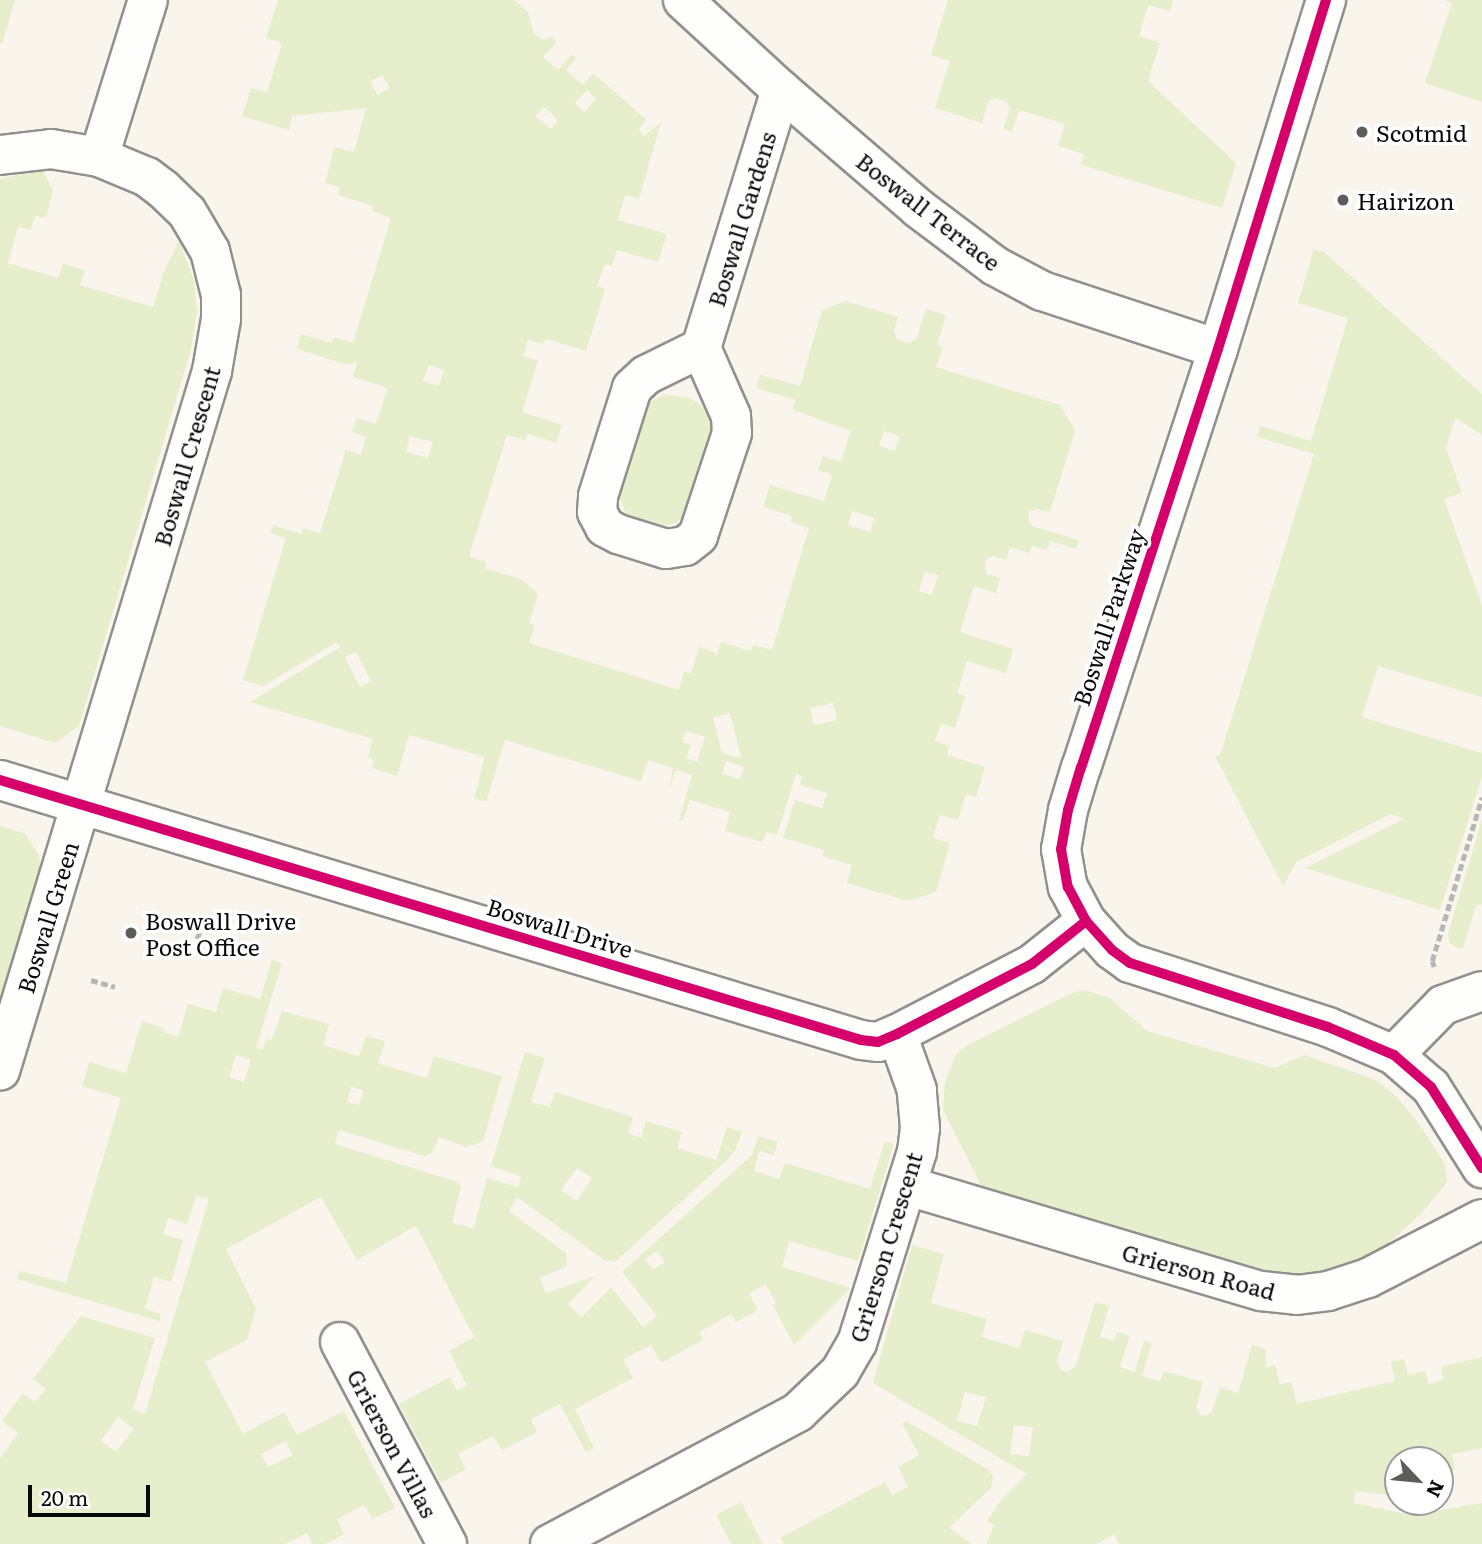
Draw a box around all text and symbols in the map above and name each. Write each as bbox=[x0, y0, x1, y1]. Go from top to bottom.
place label: Scotmid bbox=[1376, 118, 1467, 146]
marker: Scotmid bbox=[1354, 124, 1370, 140]
street label: Boswall Gardens bbox=[701, 128, 781, 310]
street label: Boswall Terrace bbox=[852, 146, 1006, 276]
place label: Hairizon bbox=[1357, 186, 1455, 214]
marker: Hairizon bbox=[1335, 192, 1351, 208]
street label: Boswall Crescent bbox=[147, 363, 225, 549]
street label: Boswall Parkway bbox=[1066, 525, 1150, 709]
street label: Boswall Green bbox=[11, 838, 83, 996]
street label: Boswall Drive bbox=[484, 892, 636, 962]
place label: Boswall Drive Post Office bbox=[145, 906, 296, 960]
marker: Boswall Drive Post Office bbox=[123, 925, 139, 941]
street label: Grierson Crescent bbox=[843, 1149, 927, 1345]
street label: Grierson Road bbox=[1119, 1237, 1279, 1305]
street label: Grierson Villas bbox=[342, 1364, 444, 1522]
north arrow bbox=[1384, 1446, 1454, 1516]
scale bar bbox=[32, 1470, 154, 1514]
text: N bbox=[1420, 1476, 1452, 1503]
text: 20 m bbox=[41, 1481, 88, 1512]

